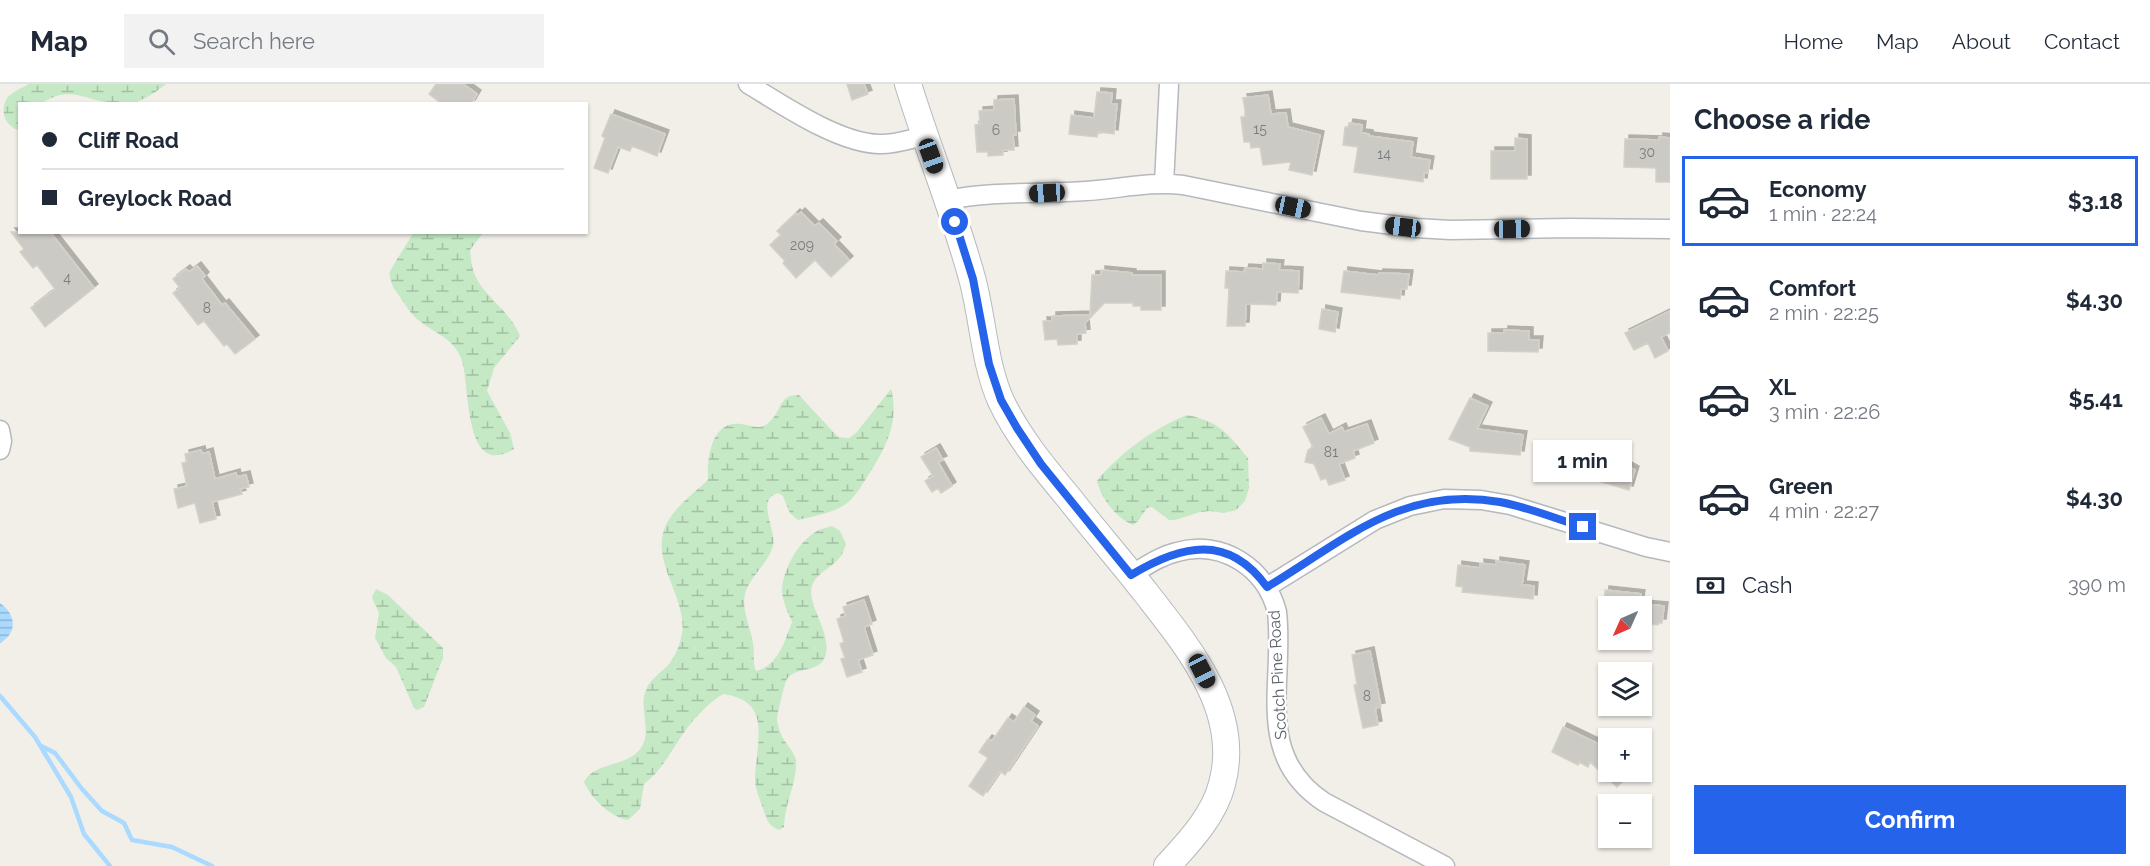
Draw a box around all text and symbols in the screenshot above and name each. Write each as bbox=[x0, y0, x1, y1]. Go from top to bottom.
search box bbox=[124, 14, 544, 68]
text: Map bbox=[30, 25, 88, 58]
icon: search bbox=[145, 25, 178, 58]
text: Search here bbox=[193, 28, 315, 54]
text: Home bbox=[1784, 29, 1843, 54]
text: Map bbox=[1876, 29, 1919, 54]
text: About bbox=[1952, 29, 2011, 54]
text: Contact bbox=[2044, 29, 2120, 54]
text: Choose a ride bbox=[1694, 104, 1870, 135]
house number: 15 bbox=[1253, 121, 1267, 137]
house number: 6 bbox=[992, 122, 1000, 138]
text: Cliff Road bbox=[78, 127, 179, 153]
car bbox=[916, 136, 946, 176]
house number: 30 bbox=[1639, 144, 1655, 160]
house number: 14 bbox=[1377, 146, 1391, 162]
icon: car bbox=[1697, 174, 1751, 228]
text: Economy bbox=[1769, 176, 1867, 202]
car bbox=[1029, 183, 1065, 203]
text: Greylock Road bbox=[78, 185, 232, 211]
text: $3.18 bbox=[2068, 188, 2123, 214]
car bbox=[1274, 194, 1312, 220]
text: 1 min · 22:24 bbox=[1769, 202, 1877, 226]
route start bbox=[941, 208, 968, 235]
car bbox=[1384, 216, 1422, 238]
car bbox=[1494, 220, 1530, 238]
house number: 209 bbox=[790, 237, 814, 253]
house number: 4 bbox=[63, 270, 71, 286]
icon: car bbox=[1697, 273, 1751, 327]
text: Comfort bbox=[1769, 275, 1856, 301]
text: $4.30 bbox=[2066, 287, 2123, 313]
house number: 8 bbox=[203, 300, 211, 316]
text: 2 min · 22:25 bbox=[1769, 301, 1879, 325]
icon: car bbox=[1697, 372, 1751, 426]
text: XL bbox=[1769, 374, 1796, 400]
text: $5.41 bbox=[2068, 386, 2123, 412]
text: 3 min · 22:26 bbox=[1769, 400, 1880, 424]
callout: 1 min bbox=[1534, 440, 1632, 482]
house number: 81 bbox=[1324, 444, 1338, 460]
text: 1 min bbox=[1557, 449, 1608, 473]
icon: car bbox=[1697, 471, 1751, 525]
text: Green bbox=[1769, 473, 1833, 499]
text: $4.30 bbox=[2066, 485, 2123, 511]
text: 4 min · 22:27 bbox=[1769, 499, 1879, 523]
route end bbox=[1569, 513, 1596, 540]
icon: cash bbox=[1694, 569, 1727, 602]
text: Cash bbox=[1742, 572, 1793, 598]
text: 390 m bbox=[2068, 573, 2126, 597]
north arrow bbox=[1598, 596, 1652, 650]
map controls bbox=[1598, 596, 1652, 848]
street label: Scotch Pine Road bbox=[1265, 610, 1290, 740]
car bbox=[1186, 651, 1218, 691]
button: layers bbox=[1598, 662, 1652, 716]
house number: 8 bbox=[1363, 688, 1371, 704]
button: + bbox=[1598, 728, 1652, 782]
button: Confirm bbox=[1694, 785, 2126, 854]
button: − bbox=[1598, 794, 1652, 848]

